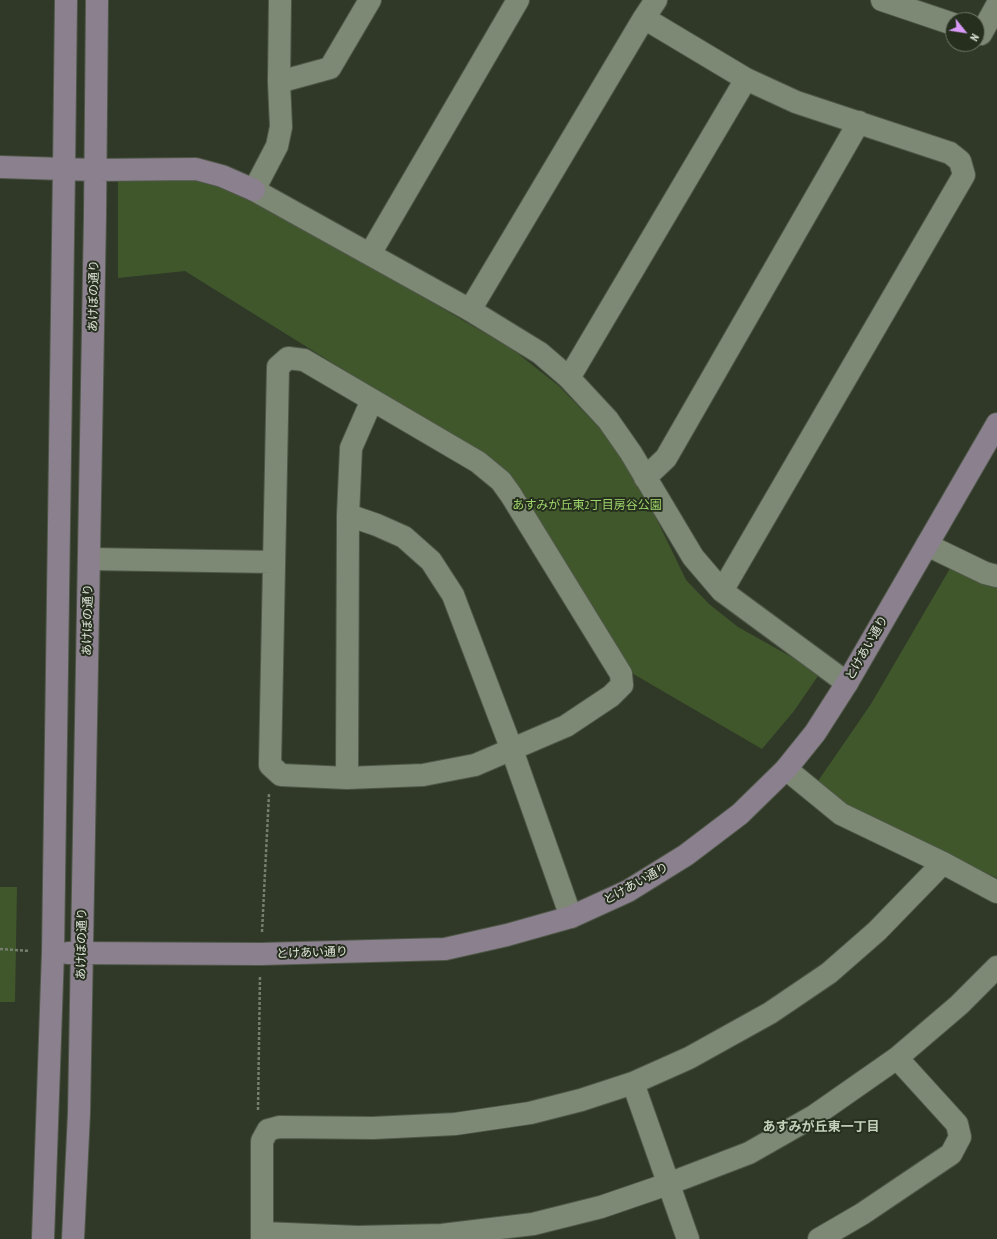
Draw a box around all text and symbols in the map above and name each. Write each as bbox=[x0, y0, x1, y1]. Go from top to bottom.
north arrow bbox=[945, 12, 985, 52]
text: N bbox=[967, 31, 982, 44]
street label: あけぼの通り bbox=[86, 260, 102, 332]
park label: あすみが丘東2丁目房谷公園 bbox=[512, 499, 662, 513]
street label: あけぼの通り bbox=[80, 584, 96, 656]
street label: とけあい通り bbox=[843, 613, 891, 683]
street label: とけあい通り bbox=[601, 860, 671, 908]
street label: あけぼの通り bbox=[74, 908, 90, 980]
street label: とけあい通り bbox=[276, 945, 348, 961]
district label: あすみが丘東一丁目 bbox=[763, 1119, 879, 1135]

